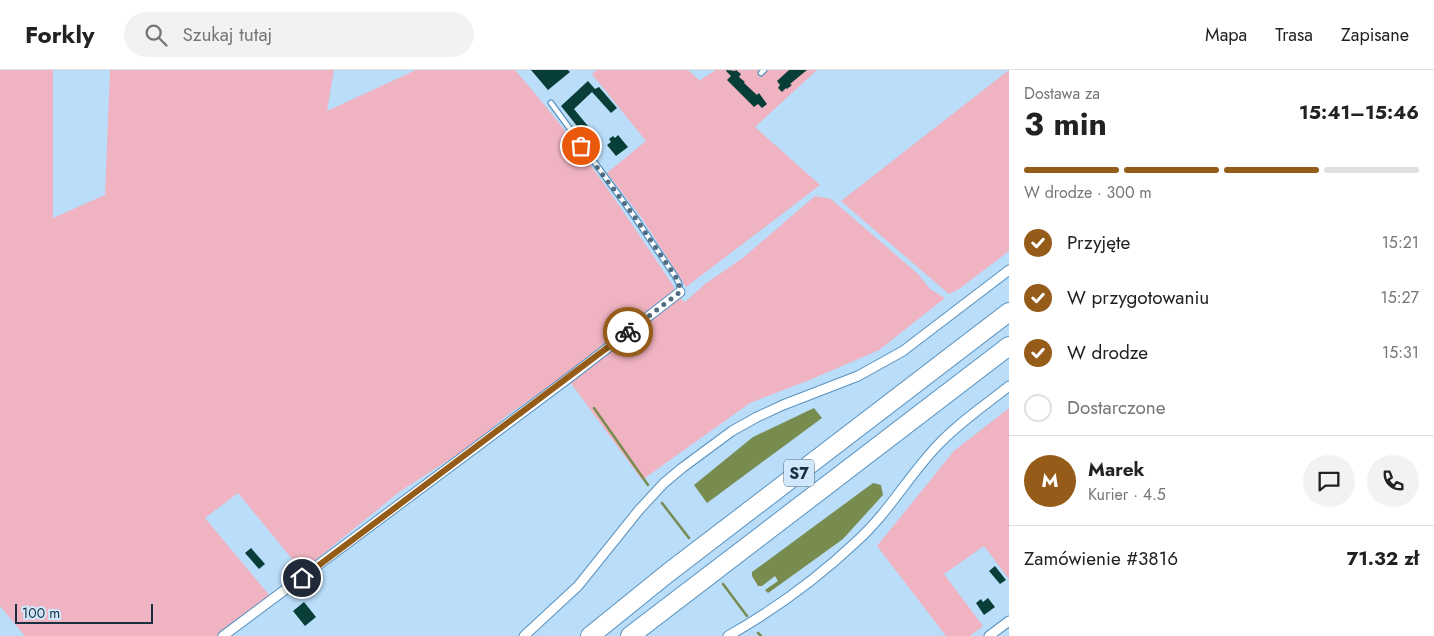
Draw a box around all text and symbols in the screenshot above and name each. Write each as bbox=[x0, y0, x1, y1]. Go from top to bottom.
search box bbox=[124, 12, 474, 57]
text: Forkly bbox=[25, 17, 94, 52]
icon: search bbox=[142, 21, 170, 49]
text: Szukaj tutaj bbox=[182, 21, 272, 48]
text: Mapa bbox=[1205, 22, 1247, 48]
text: Trasa bbox=[1275, 22, 1313, 48]
text: Zapisane bbox=[1341, 22, 1409, 48]
text: Dostawa za bbox=[1024, 82, 1100, 105]
text: 15:41–15:46 bbox=[1299, 99, 1419, 126]
text: 3 min bbox=[1024, 101, 1107, 147]
pin bbox=[560, 125, 602, 167]
icon: bag bbox=[567, 132, 595, 160]
text: W drodze · 300 m bbox=[1024, 181, 1152, 204]
icon: check bbox=[1024, 229, 1052, 257]
text: Przyjęte bbox=[1067, 229, 1130, 256]
text: 15:21 bbox=[1382, 231, 1419, 254]
icon: check bbox=[1024, 284, 1052, 312]
text: W przygotowaniu bbox=[1067, 284, 1209, 311]
text: 15:27 bbox=[1380, 286, 1419, 309]
courier bbox=[603, 307, 653, 357]
icon: bike bbox=[614, 318, 642, 346]
icon: check bbox=[1024, 339, 1052, 367]
text: W drodze bbox=[1067, 339, 1148, 366]
text: 15:31 bbox=[1382, 341, 1419, 364]
text: Dostarczone bbox=[1067, 394, 1166, 421]
button: chat bbox=[1303, 455, 1355, 507]
button: phone bbox=[1367, 455, 1419, 507]
text: Marek bbox=[1088, 456, 1145, 483]
road number: S7 bbox=[784, 459, 814, 486]
text: M bbox=[1042, 467, 1058, 494]
text: Kurier · 4.5 bbox=[1088, 483, 1166, 506]
text: Zamówienie #3816 bbox=[1024, 545, 1178, 572]
text: 71.32 zł bbox=[1347, 545, 1419, 572]
pin bbox=[281, 557, 323, 599]
icon: home bbox=[288, 564, 316, 592]
scale bar bbox=[15, 601, 152, 624]
text: 100 m bbox=[22, 603, 60, 623]

